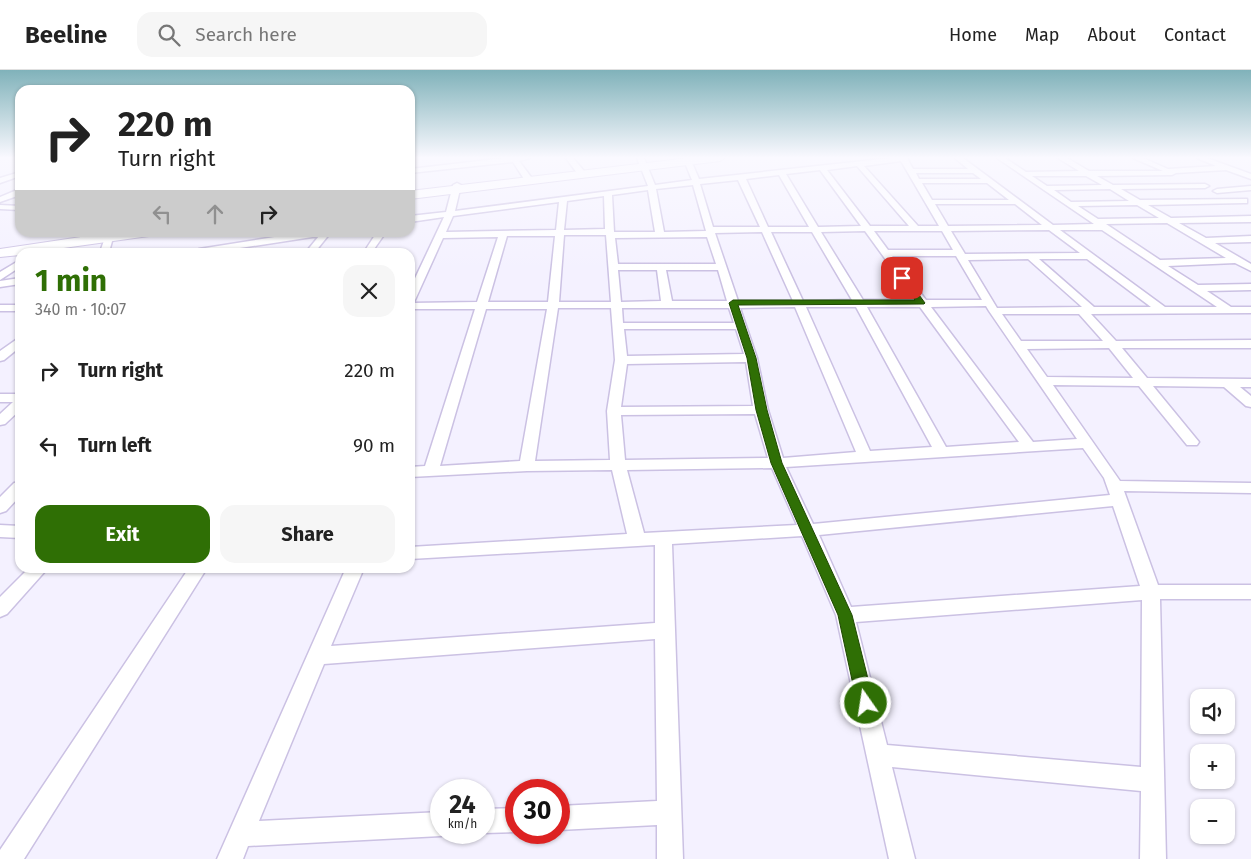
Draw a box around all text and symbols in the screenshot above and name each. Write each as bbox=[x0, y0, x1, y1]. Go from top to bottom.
search box bbox=[137, 12, 487, 57]
text: Beeline bbox=[25, 21, 107, 49]
icon: search bbox=[155, 21, 183, 49]
text: Search here bbox=[195, 23, 297, 46]
text: Home bbox=[949, 24, 997, 46]
text: Map bbox=[1025, 24, 1059, 46]
text: About bbox=[1087, 24, 1136, 46]
text: Contact bbox=[1164, 24, 1226, 46]
text: 220 m bbox=[118, 103, 213, 145]
icon: right bbox=[35, 105, 100, 170]
text: Turn right bbox=[118, 145, 215, 172]
icon: left bbox=[148, 200, 176, 228]
icon: ahead bbox=[201, 200, 229, 228]
icon: right bbox=[254, 200, 282, 228]
pin bbox=[881, 257, 923, 299]
text: 1 min bbox=[35, 263, 107, 299]
icon: arrive bbox=[888, 264, 916, 292]
button: close bbox=[343, 265, 395, 317]
text: 340 m · 10:07 bbox=[35, 300, 126, 319]
icon: right bbox=[35, 357, 63, 385]
text: Turn right bbox=[78, 359, 163, 382]
text: 220 m bbox=[344, 359, 395, 382]
icon: left bbox=[35, 432, 63, 460]
text: Turn left bbox=[78, 434, 152, 457]
text: 90 m bbox=[353, 434, 395, 457]
button: Exit bbox=[35, 505, 210, 563]
button: Share bbox=[220, 505, 395, 563]
position arrow bbox=[839, 676, 891, 728]
map controls bbox=[1190, 689, 1235, 844]
button: sound bbox=[1190, 689, 1235, 734]
button: + bbox=[1190, 744, 1235, 789]
speed limit sign: 30 bbox=[505, 779, 570, 844]
text: 24 bbox=[449, 790, 476, 820]
button: − bbox=[1190, 799, 1235, 844]
text: km/h bbox=[448, 817, 477, 831]

